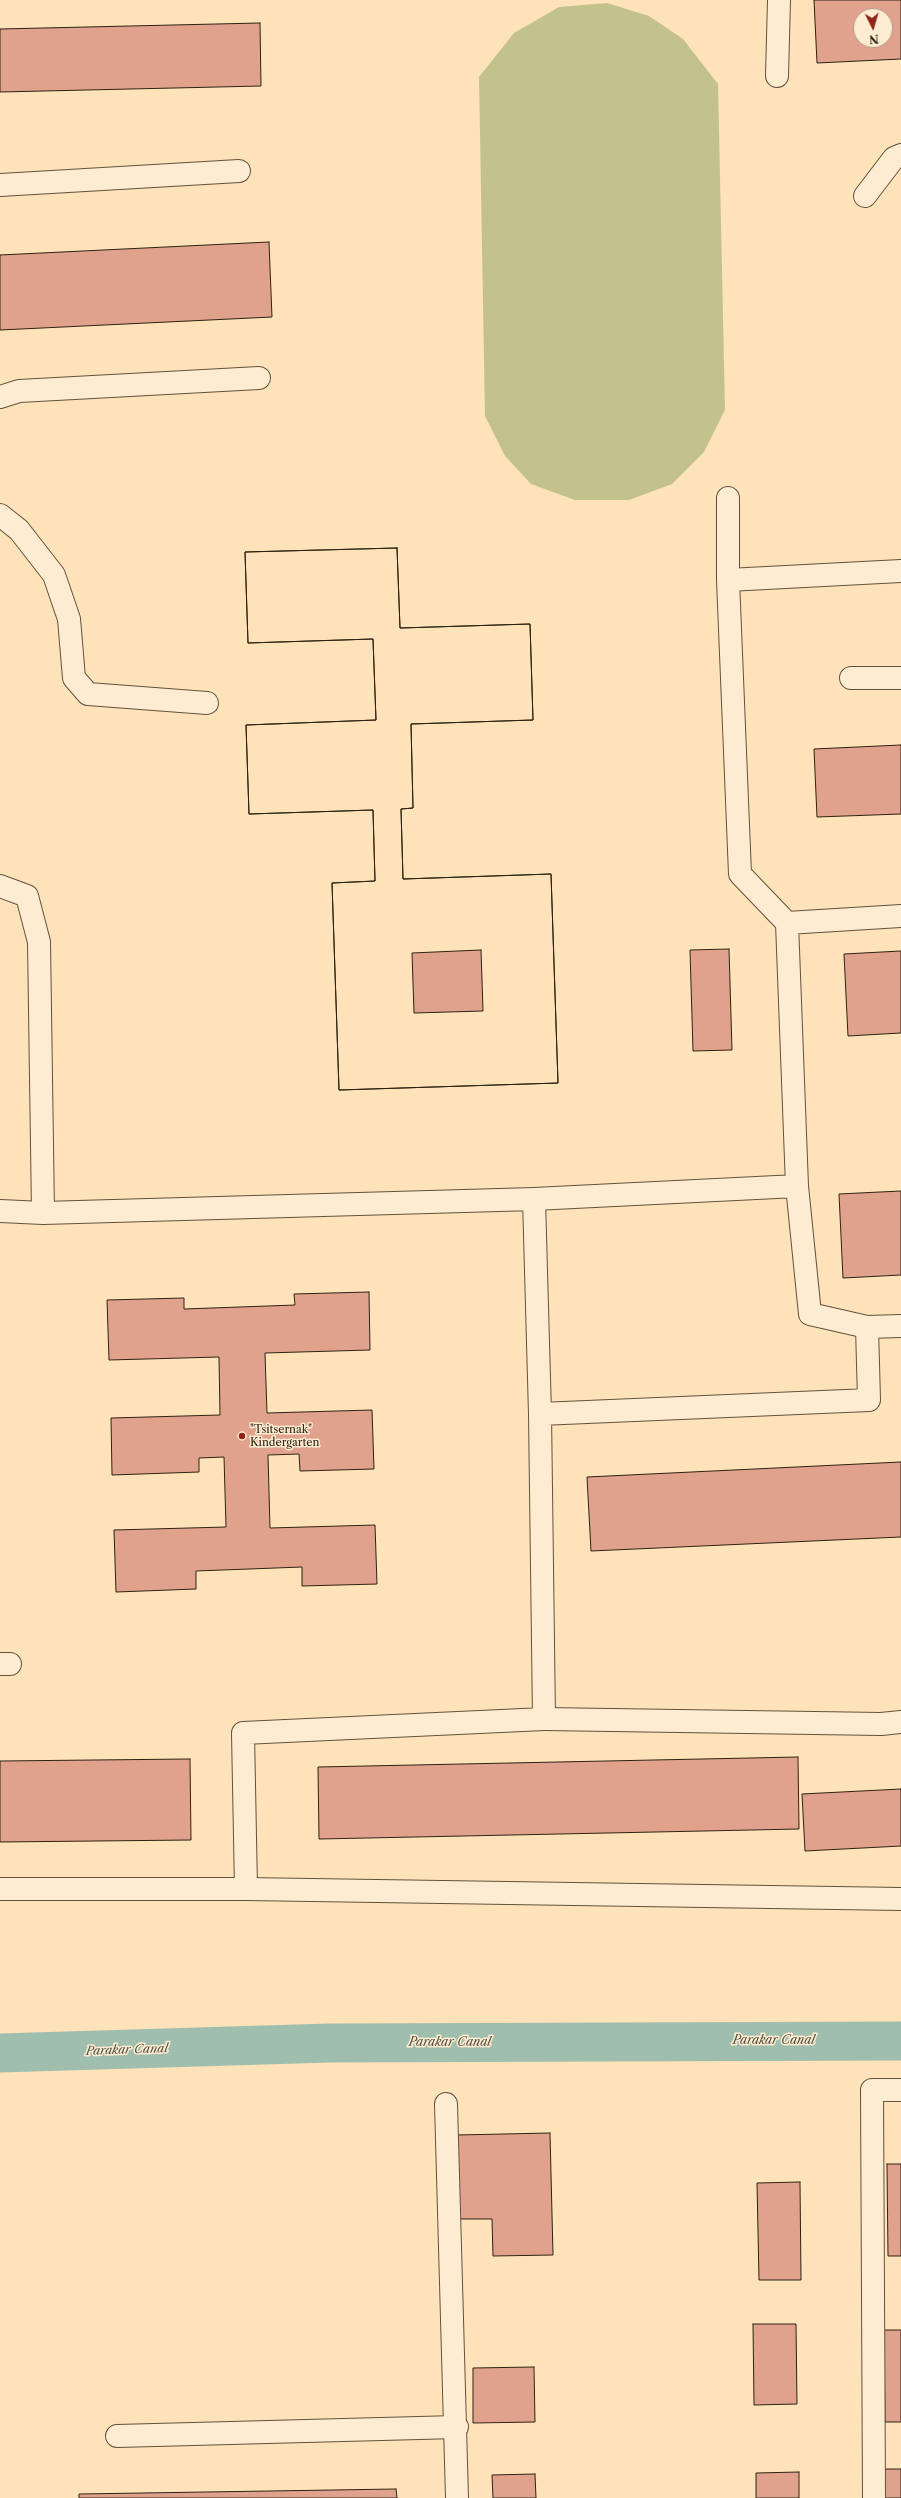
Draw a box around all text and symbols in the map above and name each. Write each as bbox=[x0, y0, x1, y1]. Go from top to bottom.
north arrow bbox=[853, 8, 893, 48]
text: N bbox=[869, 32, 879, 46]
place label: "Tsitsernak" Kindergarten bbox=[250, 1423, 319, 1449]
marker: "Tsitsernak" Kindergarten bbox=[237, 1431, 247, 1441]
water label: Parakar Canal bbox=[733, 2034, 815, 2048]
water label: Parakar Canal bbox=[409, 2036, 491, 2050]
water label: Parakar Canal bbox=[86, 2041, 168, 2059]

